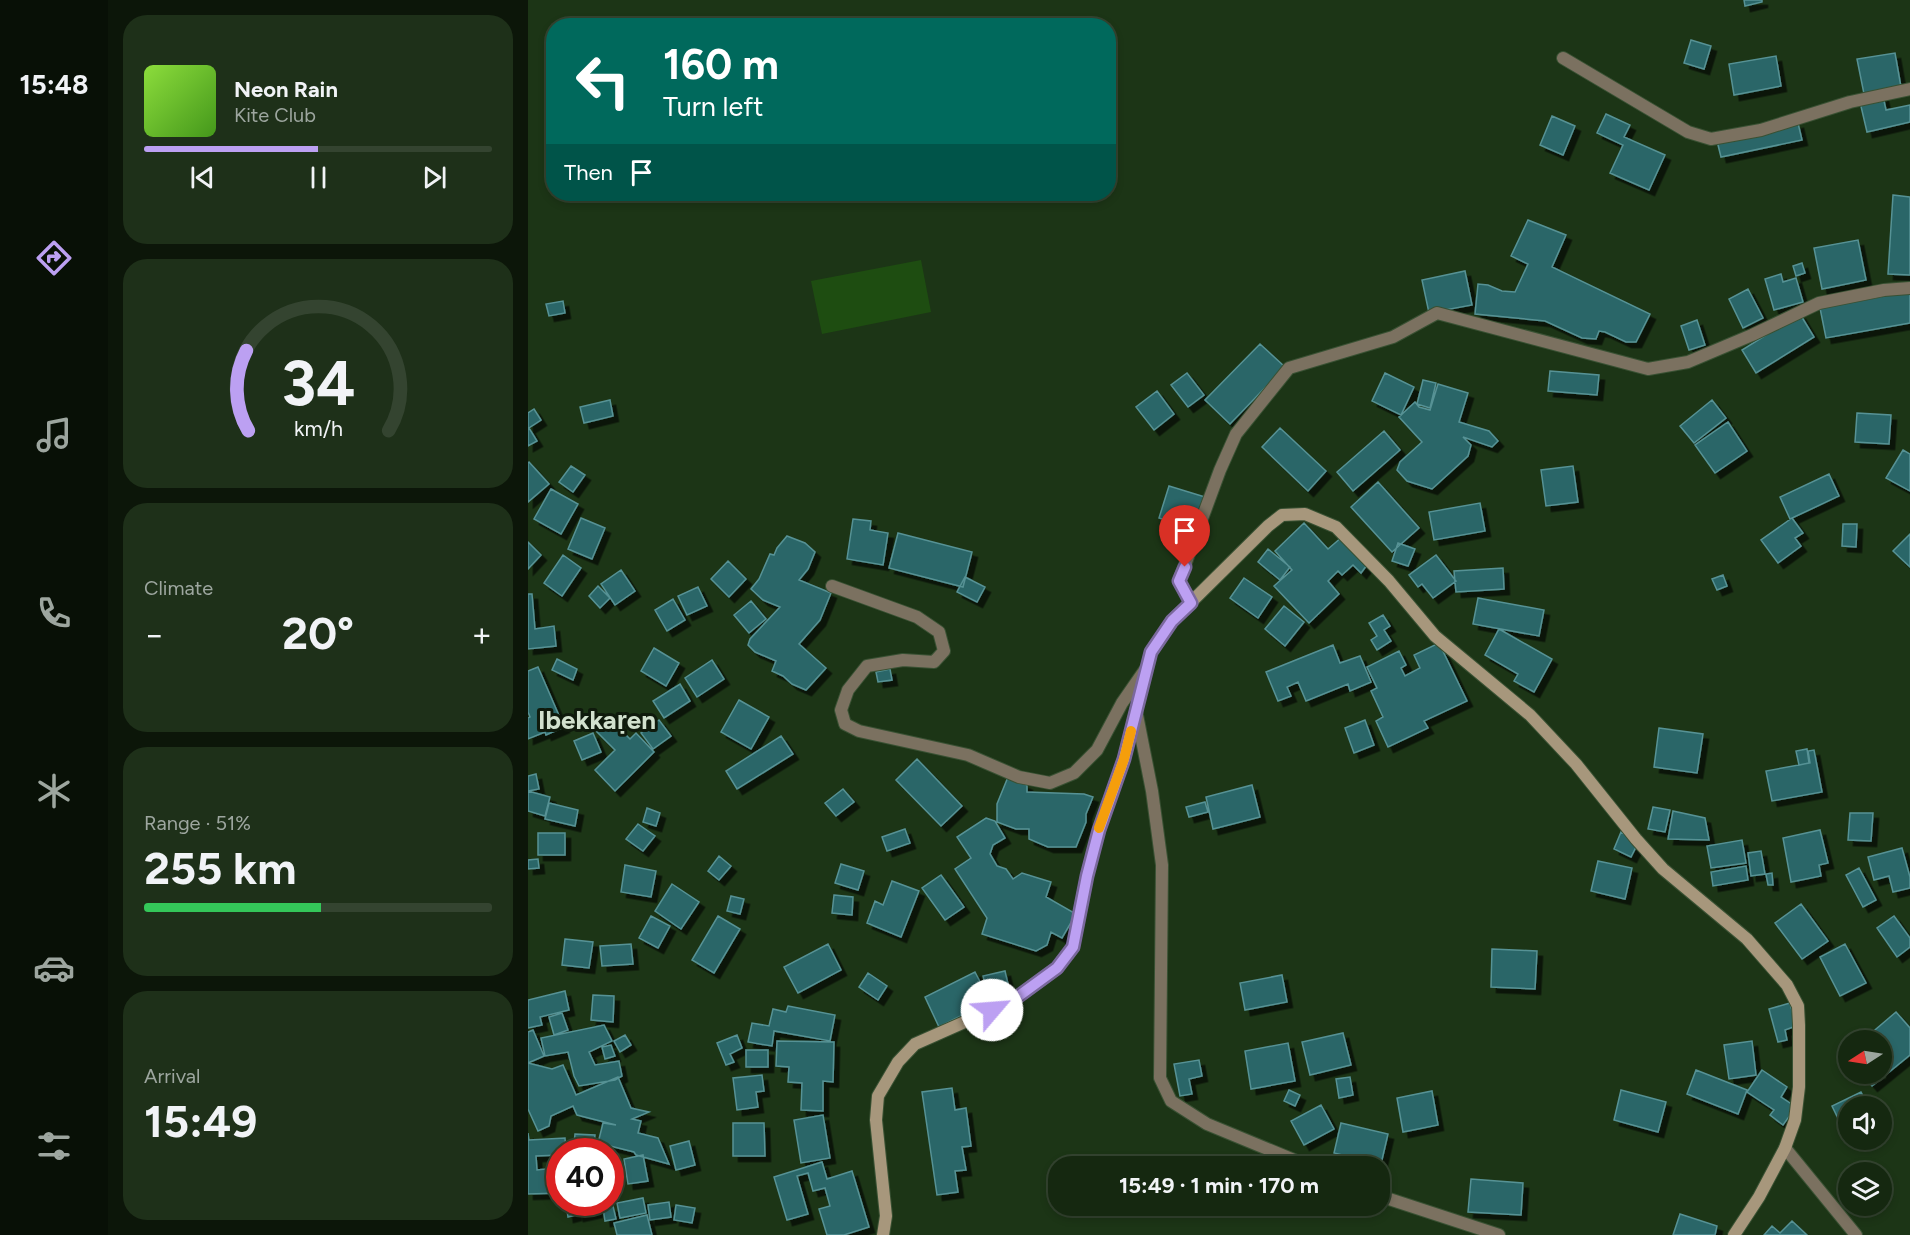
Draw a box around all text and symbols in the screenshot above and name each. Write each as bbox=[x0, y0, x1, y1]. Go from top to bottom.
text: 160 m bbox=[663, 39, 779, 90]
icon: left bbox=[564, 42, 642, 120]
text: 15:48 bbox=[20, 68, 88, 101]
text: Neon Rain bbox=[234, 76, 338, 103]
text: Turn left bbox=[663, 90, 763, 123]
text: Kite Club bbox=[234, 103, 316, 127]
icon: arrive bbox=[625, 156, 658, 189]
text: Then bbox=[564, 159, 613, 186]
icon: previous bbox=[186, 161, 219, 194]
icon: pause bbox=[302, 161, 335, 194]
icon: next bbox=[418, 161, 451, 194]
icon: directions bbox=[33, 237, 75, 279]
text: 34 bbox=[281, 346, 355, 421]
icon: music bbox=[33, 414, 75, 456]
text: km/h bbox=[294, 416, 342, 441]
pin bbox=[1159, 505, 1210, 567]
icon: arrive bbox=[1168, 514, 1201, 547]
text: Climate bbox=[144, 576, 213, 600]
icon: phone bbox=[33, 592, 75, 634]
text: 20° bbox=[282, 606, 354, 660]
text: − bbox=[144, 615, 165, 654]
text: + bbox=[471, 615, 492, 654]
district label: Ibekkaṛen bbox=[538, 704, 656, 736]
icon: climate bbox=[33, 770, 75, 812]
text: Range · 51% bbox=[144, 811, 251, 835]
text: 255 km bbox=[144, 841, 297, 895]
icon: car bbox=[33, 947, 75, 989]
position arrow bbox=[960, 978, 1024, 1042]
north arrow bbox=[1838, 1030, 1892, 1084]
map controls bbox=[1838, 1030, 1892, 1216]
text: Arrival bbox=[144, 1064, 200, 1088]
text: 15:49 bbox=[144, 1094, 257, 1148]
button: sound bbox=[1838, 1096, 1892, 1150]
icon: filters bbox=[33, 1125, 75, 1167]
speed limit sign: 40 bbox=[546, 1138, 624, 1216]
button: layers bbox=[1838, 1162, 1892, 1216]
text: 15:49 · 1 min · 170 m bbox=[1119, 1172, 1319, 1199]

